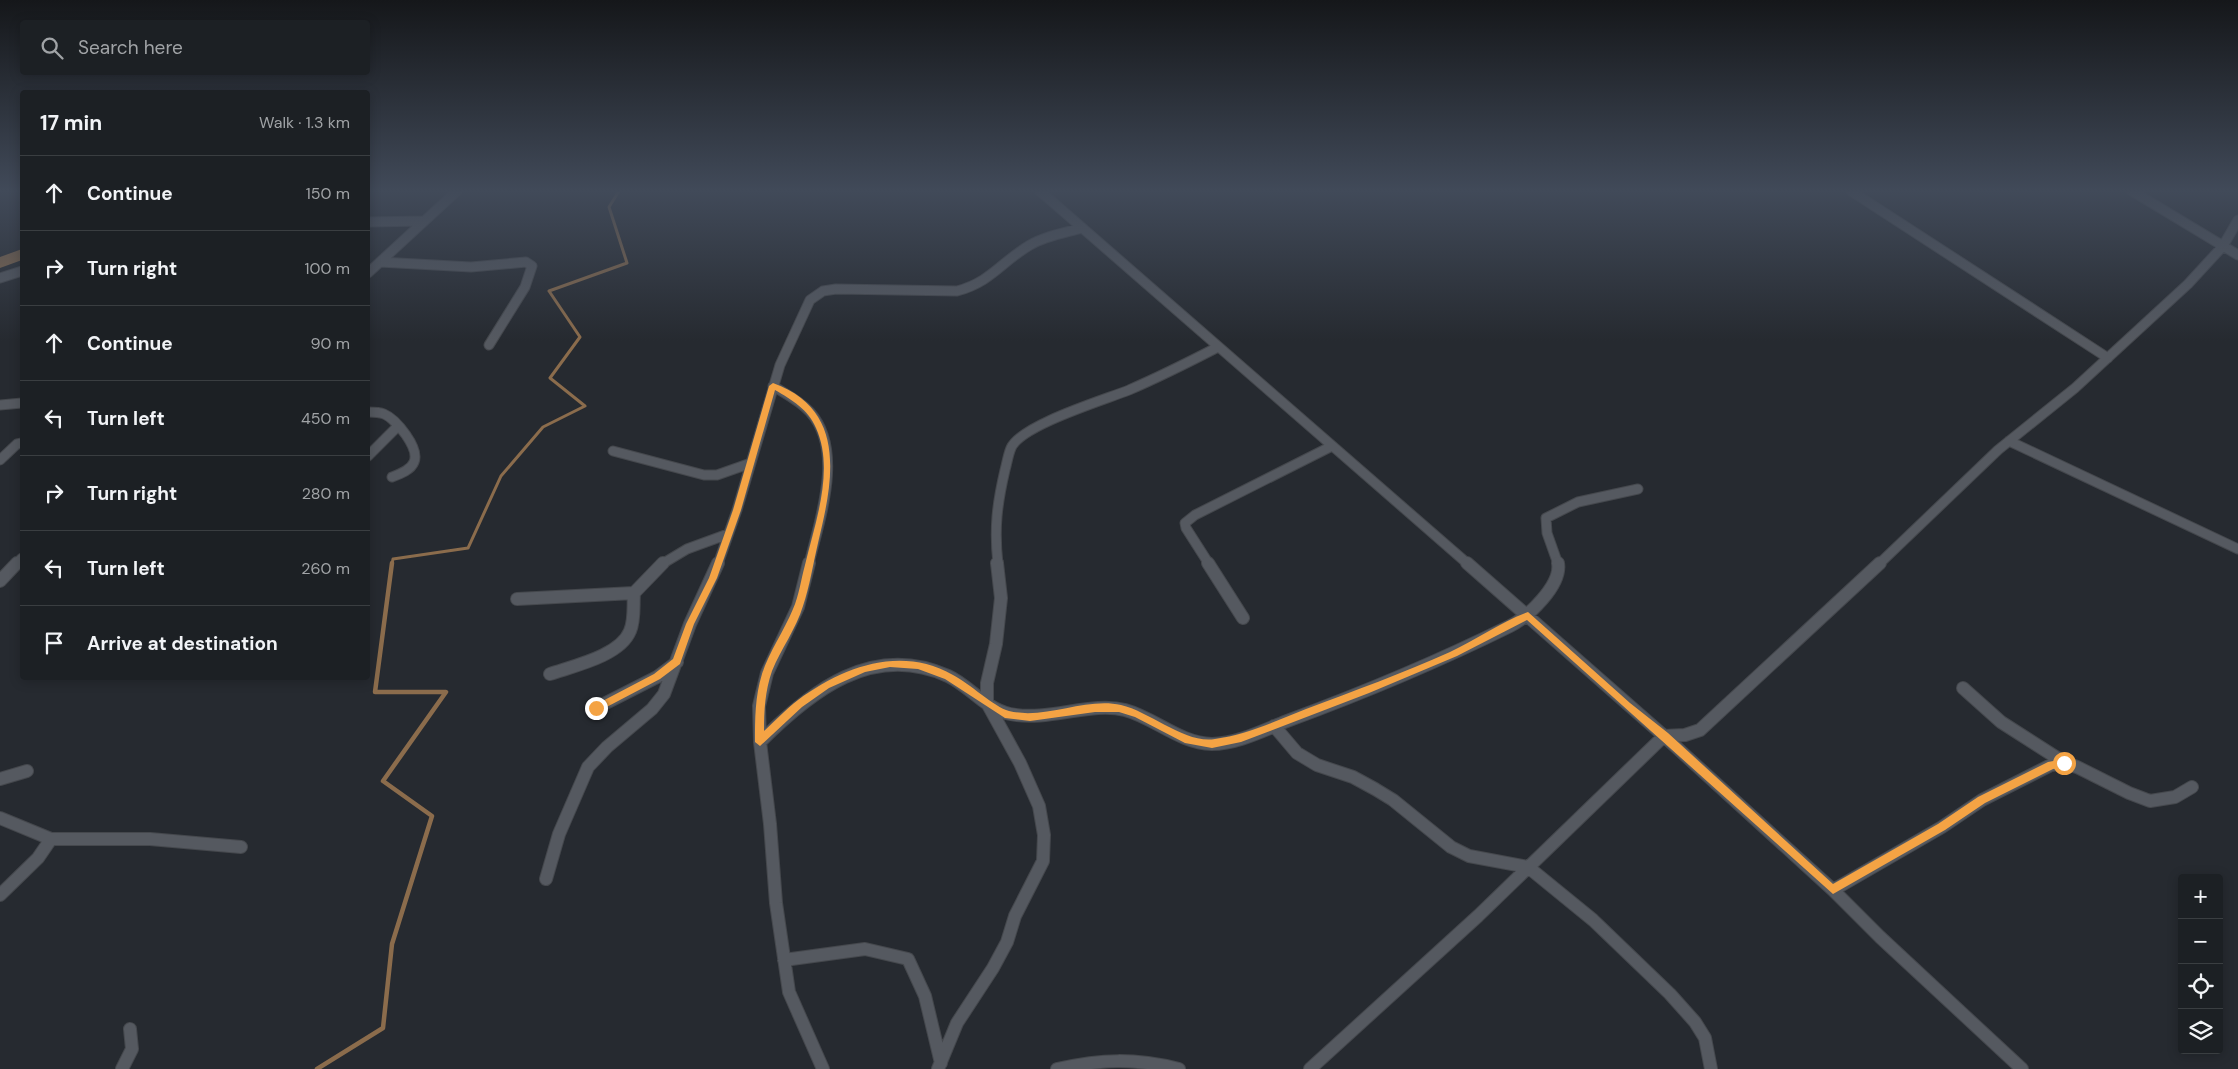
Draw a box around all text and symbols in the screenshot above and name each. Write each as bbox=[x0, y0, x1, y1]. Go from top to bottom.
search box bbox=[20, 20, 370, 75]
icon: search bbox=[38, 34, 66, 62]
text: Search here bbox=[78, 35, 183, 60]
text: 17 min bbox=[40, 109, 102, 137]
text: Walk · 1.3 km bbox=[259, 112, 350, 133]
icon: ahead bbox=[40, 179, 68, 207]
text: Continue bbox=[87, 181, 173, 206]
text: 150 m bbox=[306, 183, 350, 204]
icon: right bbox=[40, 254, 68, 282]
text: Turn right bbox=[87, 256, 177, 281]
text: 100 m bbox=[305, 258, 350, 279]
icon: ahead bbox=[40, 329, 68, 357]
text: Continue bbox=[87, 331, 173, 356]
text: 90 m bbox=[310, 333, 350, 354]
icon: left bbox=[40, 404, 68, 432]
text: Turn left bbox=[87, 406, 165, 431]
text: 450 m bbox=[301, 408, 350, 429]
icon: right bbox=[40, 479, 68, 507]
text: Turn right bbox=[87, 481, 177, 506]
text: 280 m bbox=[302, 483, 350, 504]
icon: left bbox=[40, 554, 68, 582]
text: Turn left bbox=[87, 556, 165, 581]
text: 260 m bbox=[301, 558, 350, 579]
icon: arrive bbox=[40, 629, 68, 657]
text: Arrive at destination bbox=[87, 631, 278, 656]
route end bbox=[585, 697, 608, 720]
route start bbox=[2053, 752, 2076, 775]
map controls bbox=[2178, 874, 2223, 1054]
button: + bbox=[2178, 874, 2223, 919]
button: − bbox=[2178, 919, 2223, 964]
button: locate bbox=[2178, 964, 2223, 1009]
button: layers bbox=[2178, 1009, 2223, 1054]

